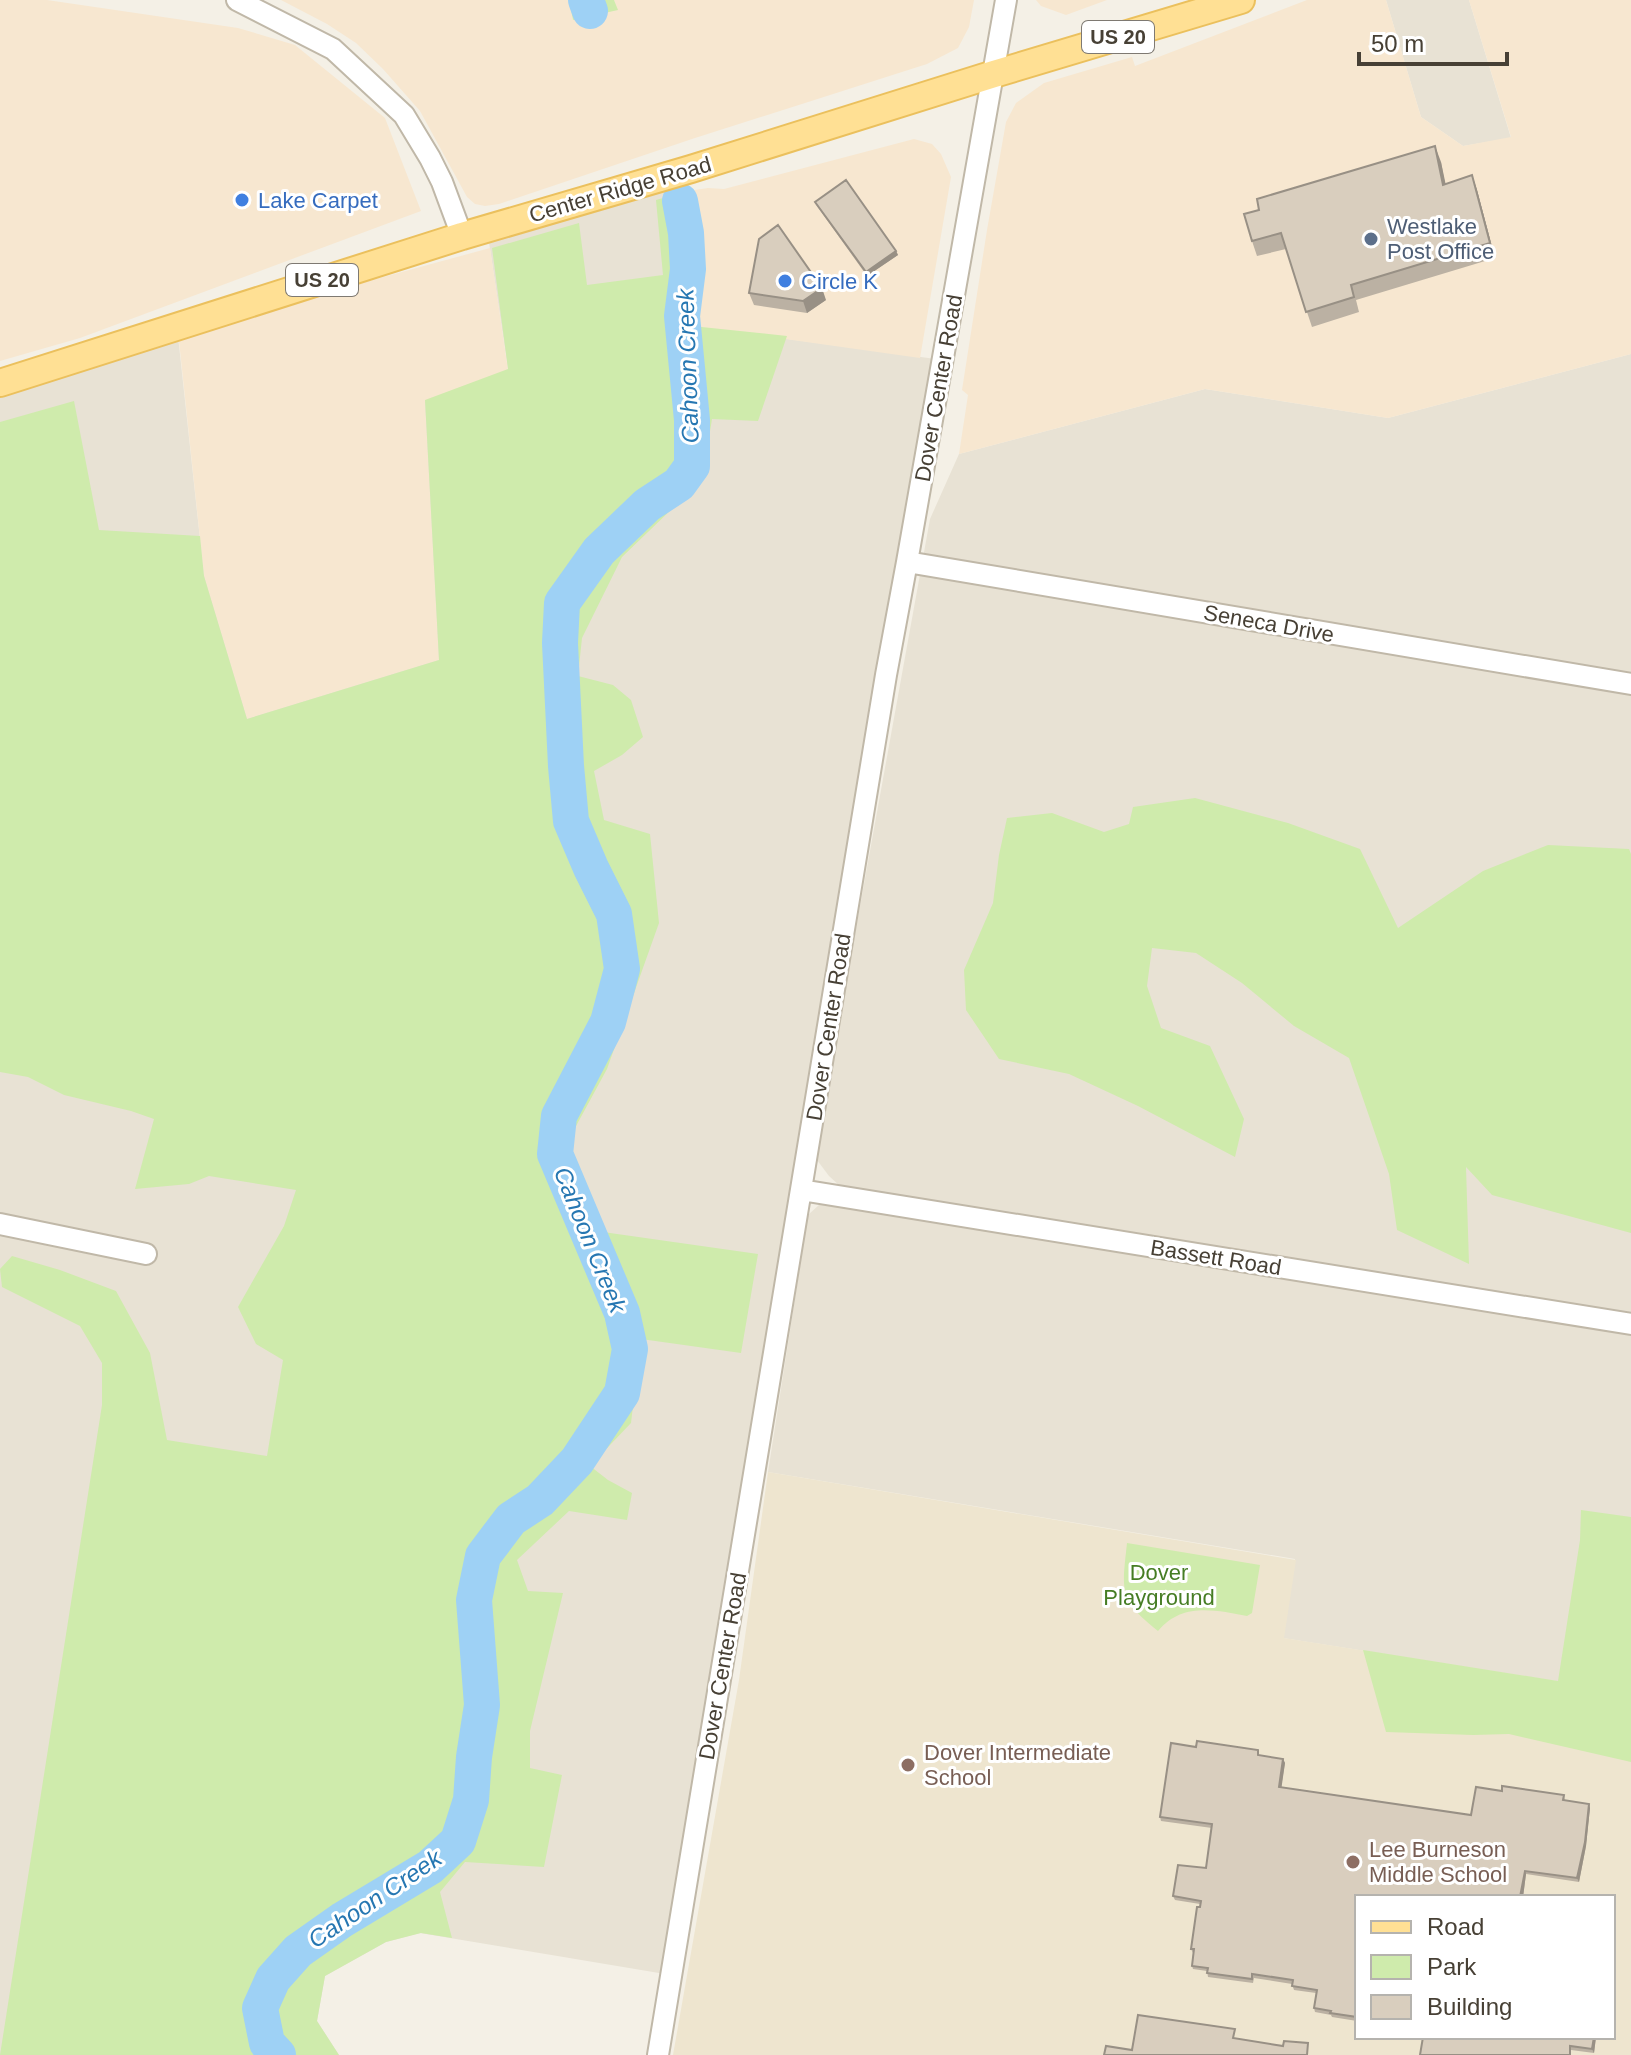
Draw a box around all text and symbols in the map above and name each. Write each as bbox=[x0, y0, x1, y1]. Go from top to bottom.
scale bar bbox=[1359, 16, 1507, 66]
road number: US 20 bbox=[1082, 21, 1154, 53]
text: 50 m bbox=[1371, 30, 1424, 57]
street label: Center Ridge Road bbox=[526, 152, 714, 227]
place label: Lake Carpet bbox=[258, 188, 378, 213]
marker: Lake Carpet bbox=[233, 191, 251, 209]
place label: Westlake Post Office bbox=[1387, 214, 1494, 264]
marker: Westlake Post Office bbox=[1362, 230, 1380, 248]
road number: US 20 bbox=[286, 264, 358, 296]
place label: Circle K bbox=[801, 269, 878, 294]
marker: Circle K bbox=[776, 272, 794, 290]
water label: Cahoon Creek bbox=[671, 286, 704, 444]
street label: Dover Center Road bbox=[910, 293, 967, 484]
street label: Seneca Drive bbox=[1202, 600, 1336, 647]
street label: Dover Center Road bbox=[801, 932, 856, 1123]
water label: Cahoon Creek bbox=[549, 1163, 633, 1318]
street label: Bassett Road bbox=[1149, 1235, 1283, 1280]
park label: Dover Playground bbox=[1103, 1560, 1215, 1610]
street label: Dover Center Road bbox=[694, 1571, 751, 1762]
place label: Dover Intermediate School bbox=[924, 1740, 1111, 1790]
marker: Dover Intermediate School bbox=[899, 1756, 917, 1774]
place label: Lee Burneson Middle School bbox=[1369, 1837, 1507, 1887]
water label: Cahoon Creek bbox=[303, 1843, 448, 1953]
marker: Lee Burneson Middle School bbox=[1344, 1853, 1362, 1871]
legend bbox=[1355, 1895, 1615, 2039]
text: Road bbox=[1427, 1913, 1484, 1940]
text: Park bbox=[1427, 1953, 1477, 1980]
text: Building bbox=[1427, 1993, 1512, 2020]

